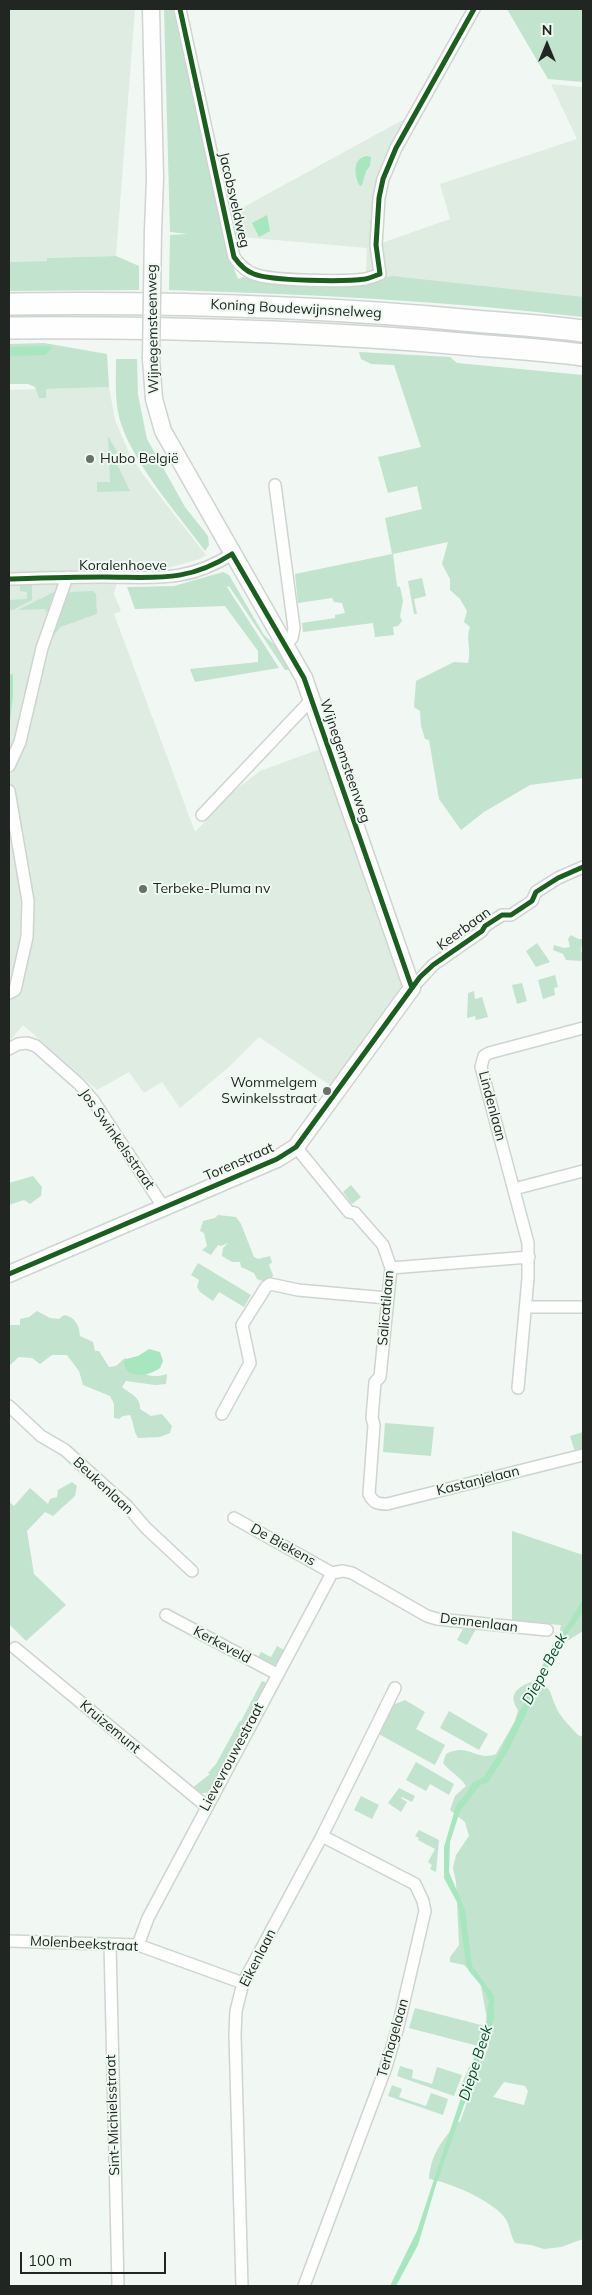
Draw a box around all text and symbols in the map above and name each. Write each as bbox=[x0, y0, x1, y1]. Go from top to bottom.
north arrow bbox=[522, 20, 572, 70]
text: N bbox=[542, 21, 552, 39]
street label: Jacobsveldweg bbox=[215, 150, 253, 250]
street label: Wijnegemsteenweg bbox=[143, 264, 163, 394]
street label: Koning Boudewijnsnelweg bbox=[210, 296, 382, 322]
place label: Hubo België bbox=[100, 451, 179, 467]
marker: Hubo België bbox=[84, 453, 96, 465]
street label: Koralenhoeve bbox=[79, 558, 167, 574]
street label: Wijnegemsteenweg bbox=[316, 697, 374, 825]
place label: Terbeke-Pluma nv bbox=[153, 881, 270, 897]
marker: Terbeke-Pluma nv bbox=[137, 883, 149, 895]
street label: Keerbaan bbox=[434, 904, 494, 954]
street label: Lindenlaan bbox=[475, 1069, 509, 1143]
place label: Wommelgem Swinkelsstraat bbox=[221, 1075, 317, 1108]
street label: Jos Swinkelsstraat bbox=[76, 1085, 158, 1193]
marker: Wommelgem Swinkelsstraat bbox=[321, 1085, 333, 1097]
street label: Torenstraat bbox=[201, 1139, 277, 1185]
street label: Salicatilaan bbox=[374, 1270, 398, 1346]
street label: Beukenlaan bbox=[69, 1454, 137, 1518]
street label: Kastanjelaan bbox=[435, 1463, 521, 1499]
street label: De Biekens bbox=[247, 1520, 319, 1570]
street label: Dennenlaan bbox=[439, 1610, 519, 1636]
street label: Kerkeveld bbox=[190, 1623, 254, 1667]
water label: Diepe Beek bbox=[519, 1630, 571, 1708]
street label: Kruizemunt bbox=[76, 1697, 144, 1757]
street label: Lievevrouwestraat bbox=[196, 1700, 268, 1814]
street label: Eikenlaan bbox=[236, 1926, 280, 1990]
street label: Molenbeekstraat bbox=[29, 1933, 139, 1955]
street label: Terhagelaan bbox=[374, 1997, 412, 2079]
water label: Diepe Beek bbox=[455, 2023, 497, 2103]
street label: Sint-Michielsstraat bbox=[102, 2054, 124, 2176]
scale bar bbox=[22, 2242, 169, 2274]
text: 100 m bbox=[28, 2251, 72, 2270]

